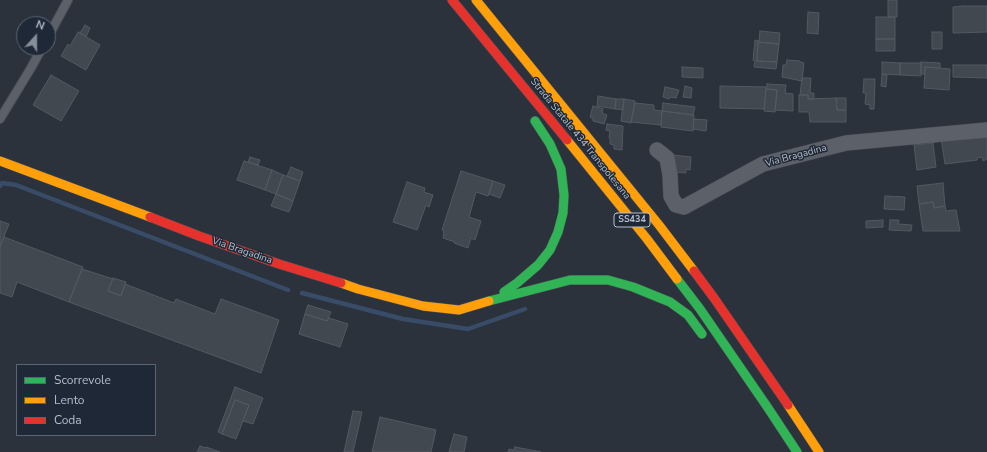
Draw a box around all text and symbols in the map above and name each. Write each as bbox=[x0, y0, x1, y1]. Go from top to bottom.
north arrow bbox=[16, 16, 56, 56]
text: N bbox=[34, 17, 47, 34]
street label: Strada Statale 434 Transpolesana bbox=[527, 76, 633, 202]
street label: Via Bragadina bbox=[764, 142, 828, 170]
road number: SS434 bbox=[614, 213, 650, 227]
street label: Via Bragadina bbox=[210, 235, 274, 267]
legend bbox=[16, 364, 156, 436]
text: Scorrevole bbox=[54, 372, 111, 388]
text: Lento bbox=[54, 392, 84, 408]
text: Coda bbox=[54, 412, 82, 428]

